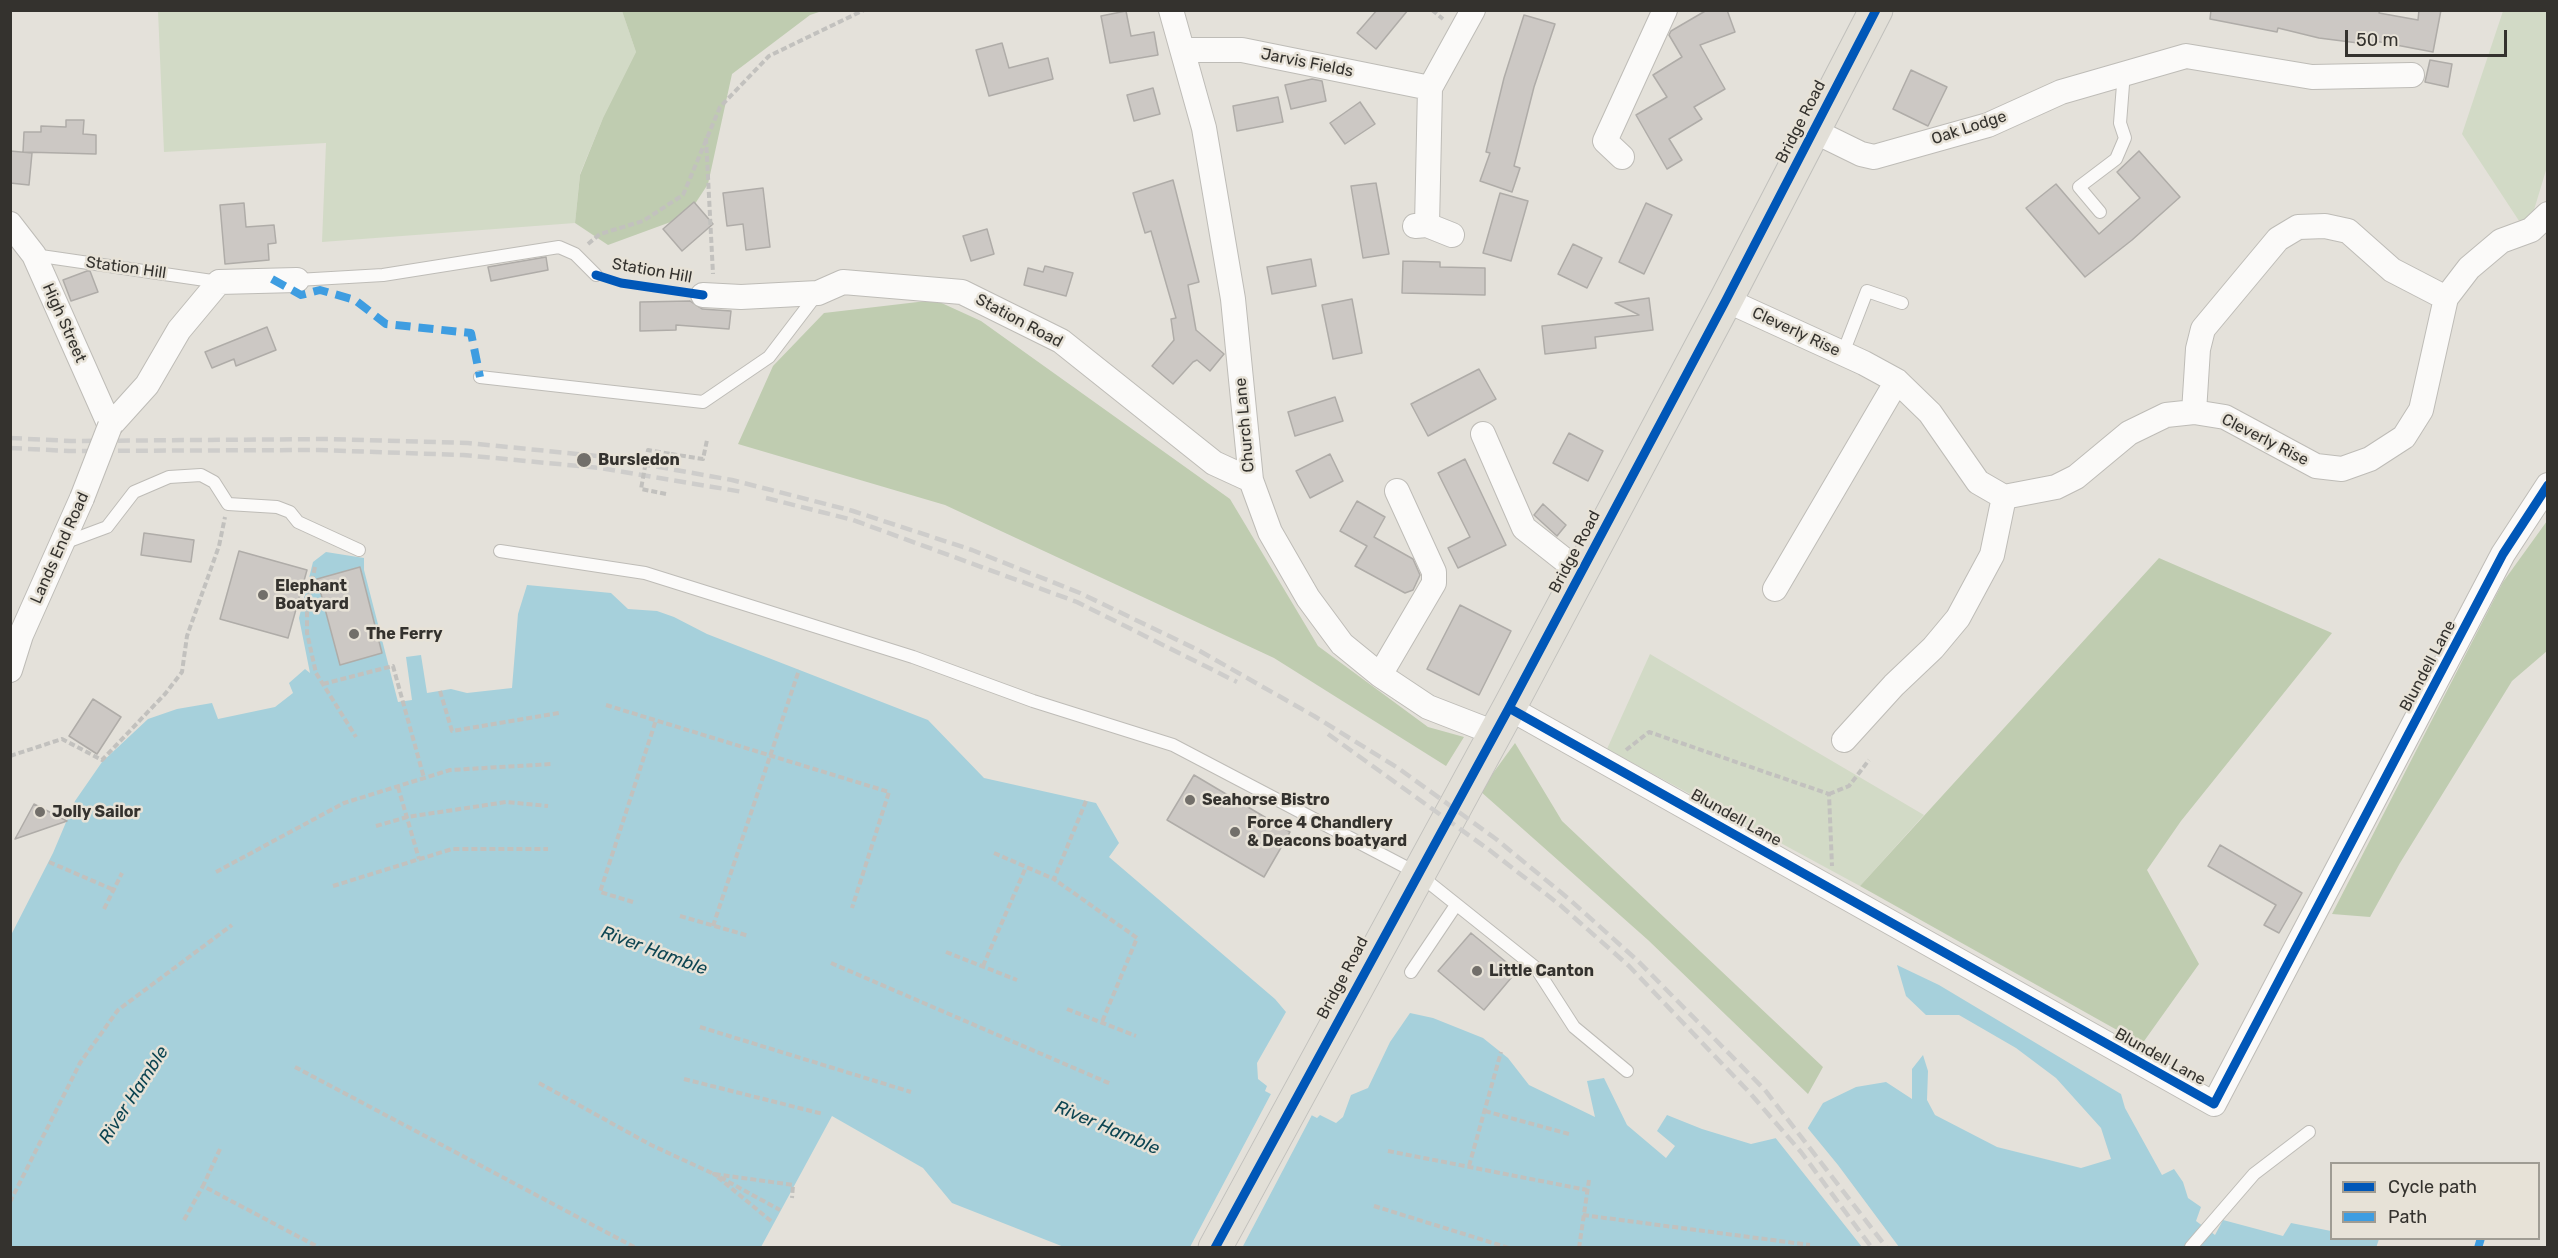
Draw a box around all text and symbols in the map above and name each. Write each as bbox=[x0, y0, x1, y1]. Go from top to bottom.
scale bar bbox=[2348, 18, 2510, 56]
text: 50 m bbox=[2356, 29, 2399, 51]
street label: Jarvis Fields bbox=[1259, 45, 1355, 81]
street label: Bridge Road bbox=[1772, 77, 1830, 167]
street label: Oak Lodge bbox=[1929, 107, 2009, 149]
street label: Station Hill bbox=[85, 253, 167, 283]
street label: Station Hill bbox=[610, 255, 694, 287]
street label: High Street bbox=[38, 280, 90, 366]
street label: Station Road bbox=[972, 290, 1066, 352]
street label: Cleverly Rise bbox=[1749, 303, 1843, 361]
street label: Church Lane bbox=[1231, 377, 1259, 473]
street label: Cleverly Rise bbox=[2218, 410, 2312, 470]
place label: Bursledon bbox=[598, 450, 680, 470]
marker: Bursledon bbox=[575, 451, 593, 469]
street label: Lands End Road bbox=[27, 489, 93, 607]
street label: Bridge Road bbox=[1545, 508, 1605, 596]
place label: Elephant Boatyard bbox=[275, 576, 349, 614]
marker: Elephant Boatyard bbox=[256, 588, 270, 602]
street label: Blundell Lane bbox=[2396, 617, 2460, 715]
place label: The Ferry bbox=[366, 624, 442, 644]
marker: The Ferry bbox=[347, 627, 361, 641]
street label: Blundell Lane bbox=[1687, 785, 1785, 851]
place label: Seahorse Bistro bbox=[1202, 790, 1330, 810]
marker: Seahorse Bistro bbox=[1183, 793, 1197, 807]
place label: Jolly Sailor bbox=[52, 802, 141, 822]
marker: Jolly Sailor bbox=[33, 805, 47, 819]
place label: Force 4 Chandlery & Deacons boatyard bbox=[1247, 813, 1407, 851]
marker: Force 4 Chandlery & Deacons boatyard bbox=[1228, 825, 1242, 839]
water label: River Hamble bbox=[598, 922, 710, 980]
street label: Bridge Road bbox=[1313, 934, 1373, 1022]
place label: Little Canton bbox=[1489, 961, 1594, 981]
marker: Little Canton bbox=[1470, 964, 1484, 978]
street label: Blundell Lane bbox=[2111, 1024, 2209, 1090]
water label: River Hamble bbox=[95, 1042, 173, 1148]
water label: River Hamble bbox=[1051, 1096, 1163, 1160]
legend bbox=[2330, 1162, 2540, 1240]
text: Cycle path bbox=[2388, 1176, 2477, 1198]
text: Path bbox=[2388, 1206, 2427, 1228]

